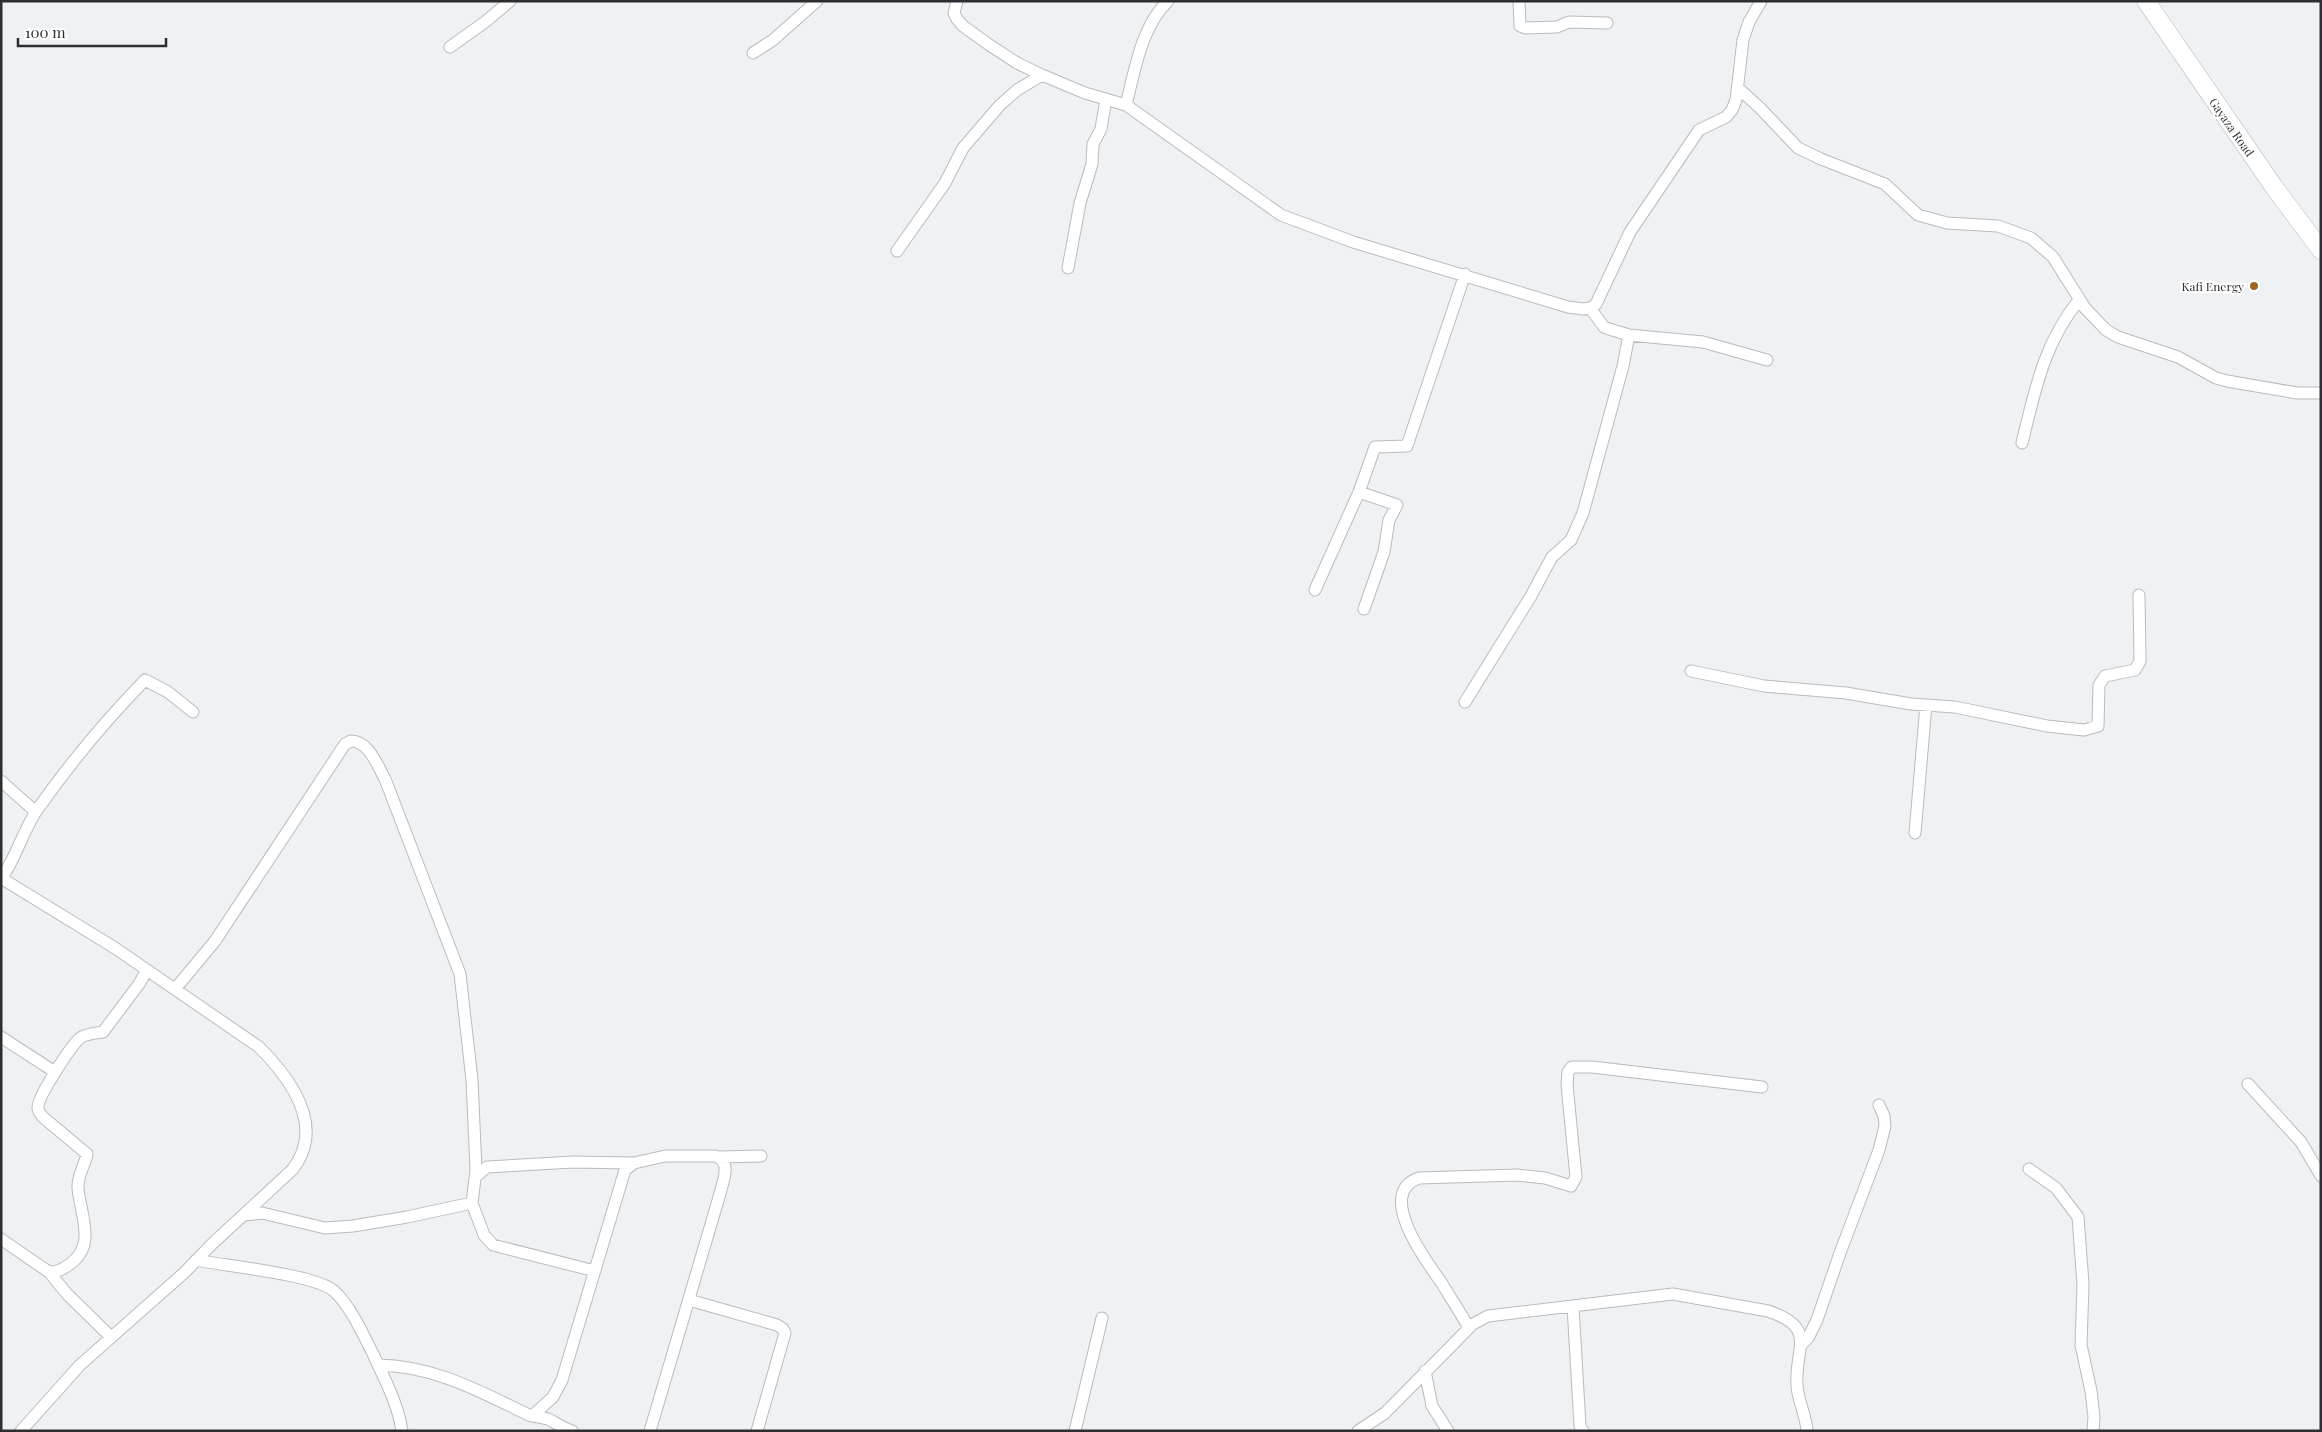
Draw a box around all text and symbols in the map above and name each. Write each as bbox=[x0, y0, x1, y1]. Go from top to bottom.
scale bar bbox=[18, 15, 165, 47]
text: 100 m bbox=[25, 22, 66, 42]
street label: Gayaza Road bbox=[2206, 95, 2258, 159]
place label: Kafi Energy bbox=[2182, 278, 2244, 294]
marker: Kafi Energy bbox=[2248, 280, 2260, 292]

